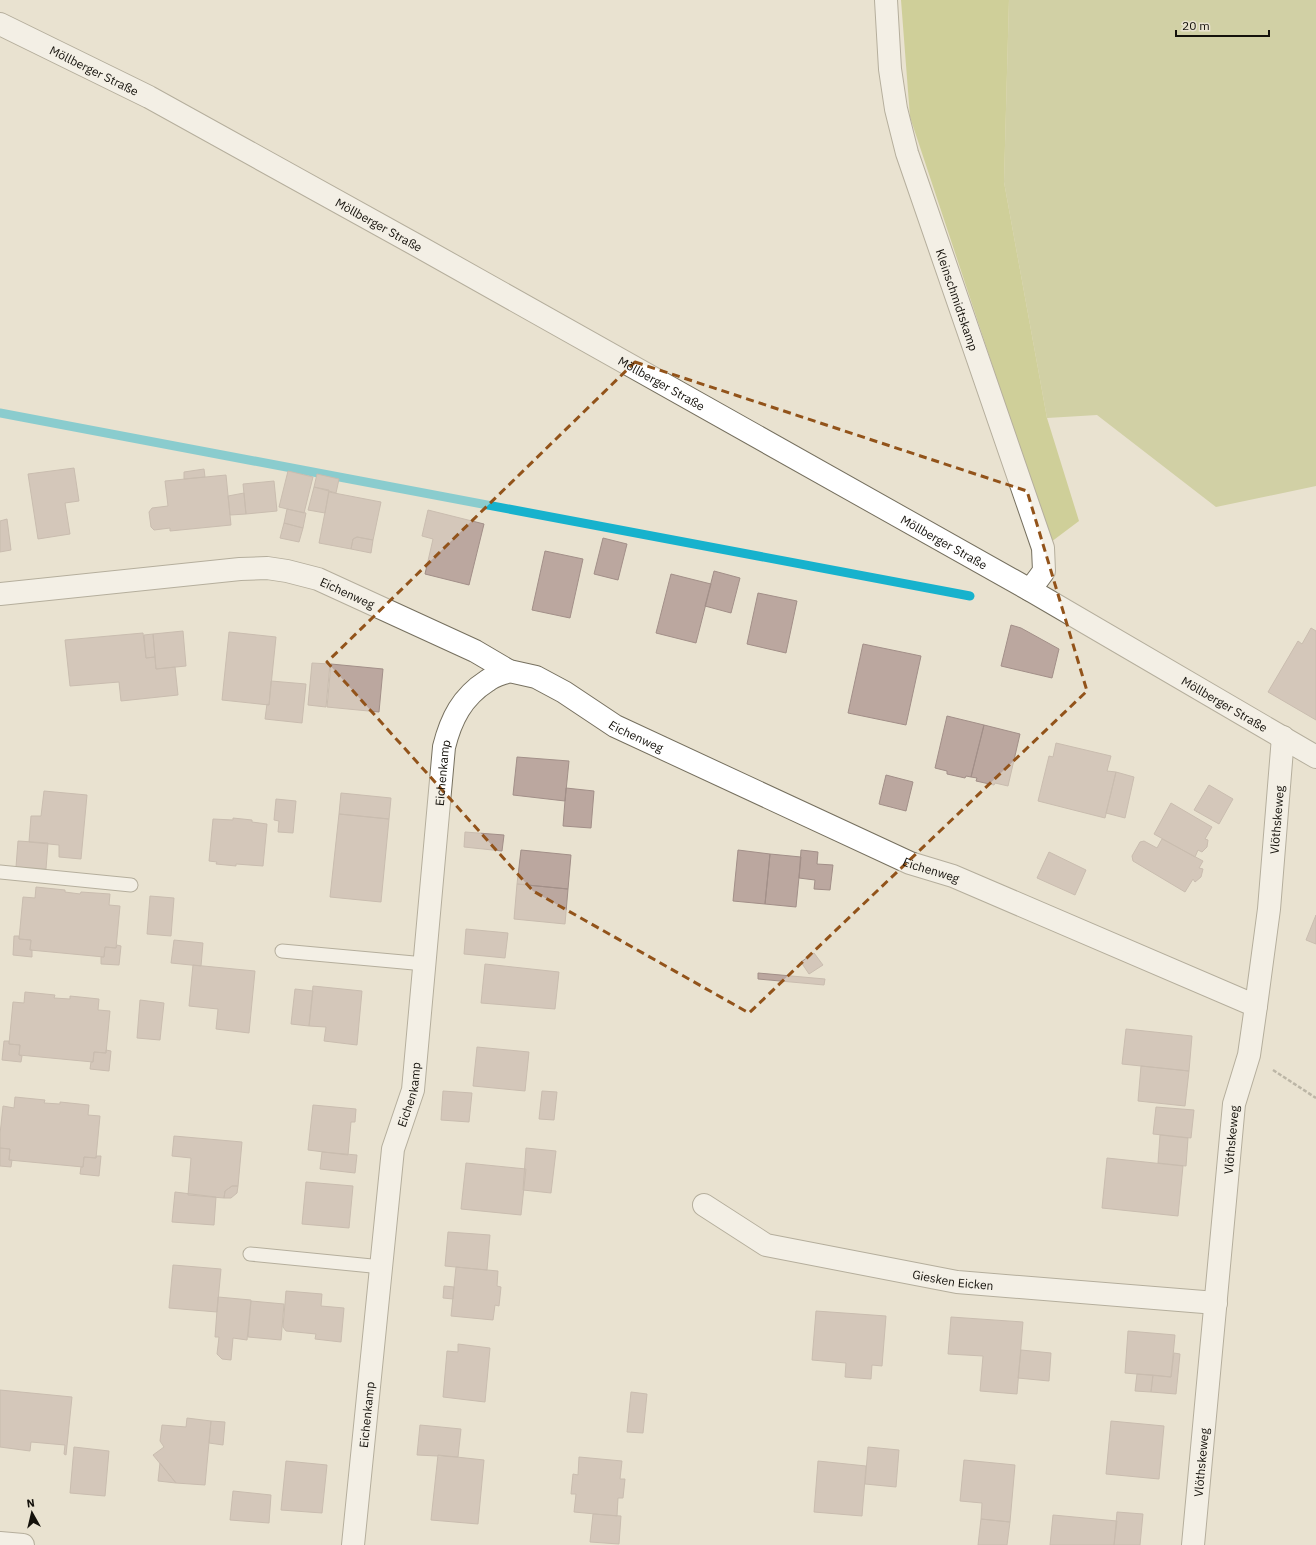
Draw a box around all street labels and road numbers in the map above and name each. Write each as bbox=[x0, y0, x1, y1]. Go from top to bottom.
street label: Möllberger Straße bbox=[47, 42, 142, 98]
street label: Möllberger Straße bbox=[333, 194, 426, 255]
street label: Kleinschmidtskamp bbox=[933, 247, 982, 353]
street label: Möllberger Straße bbox=[616, 353, 708, 413]
street label: Möllberger Straße bbox=[898, 511, 990, 572]
street label: Eichenweg bbox=[318, 574, 378, 612]
street label: Möllberger Straße bbox=[1179, 673, 1271, 735]
street label: Eichenweg bbox=[606, 717, 667, 755]
street label: Eichenkamp bbox=[431, 738, 453, 806]
street label: Vlöthskeweg bbox=[1266, 784, 1287, 855]
street label: Eichenweg bbox=[901, 853, 963, 886]
street label: Eichenkamp bbox=[394, 1061, 423, 1129]
street label: Vlöthskeweg bbox=[1220, 1104, 1241, 1175]
street label: Giesken Eicken bbox=[911, 1266, 994, 1292]
street label: Eichenkamp bbox=[355, 1381, 377, 1448]
street label: Vlöthskeweg bbox=[1190, 1427, 1211, 1497]

